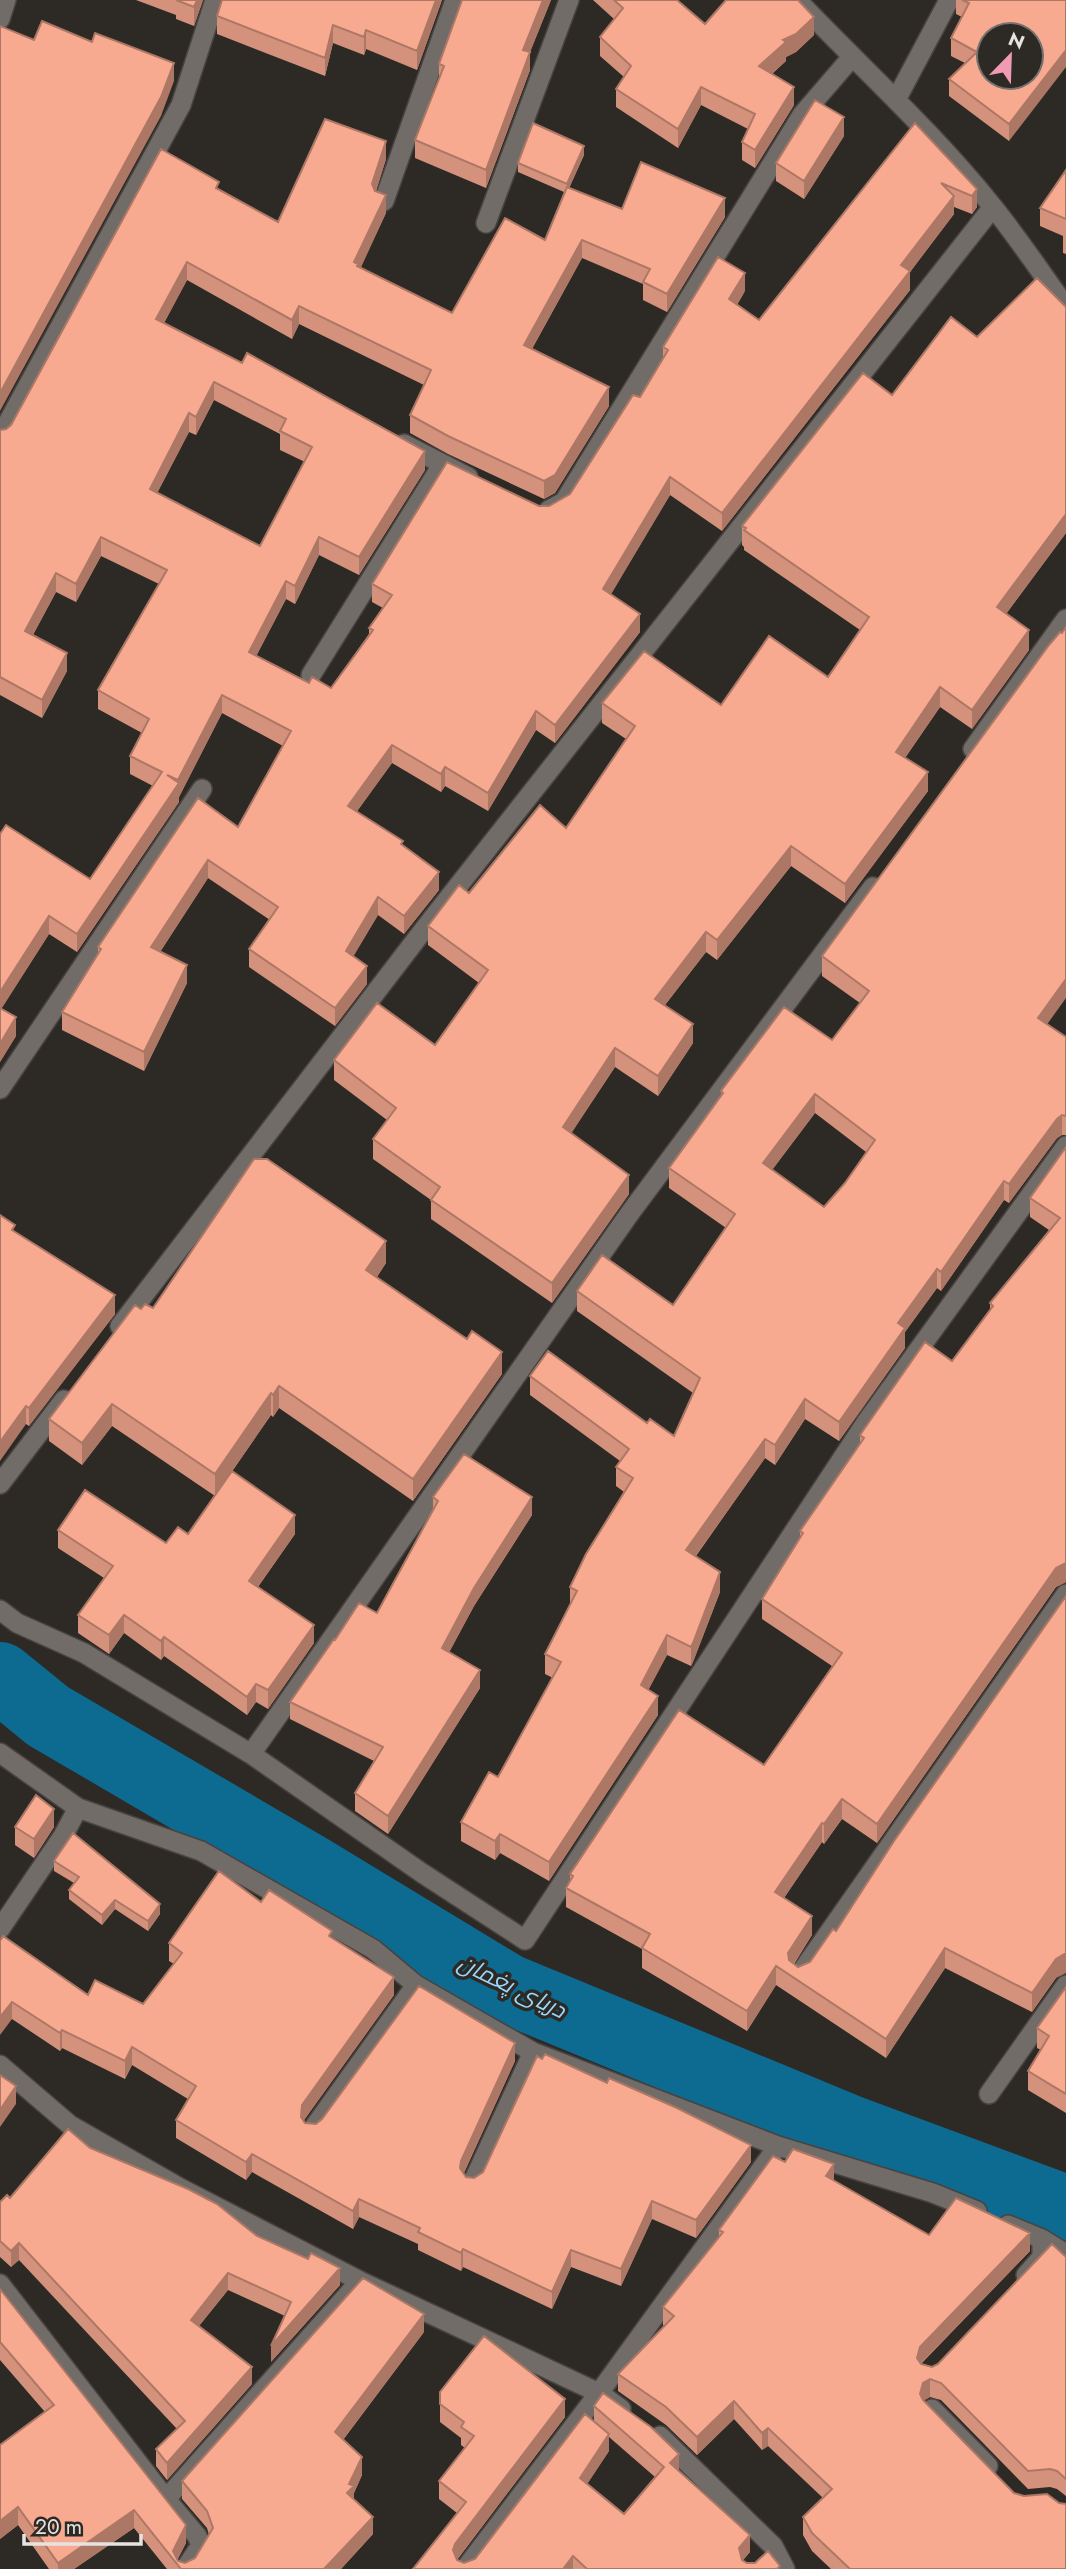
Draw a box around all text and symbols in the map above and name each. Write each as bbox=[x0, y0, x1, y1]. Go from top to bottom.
north arrow bbox=[975, 21, 1045, 91]
text: N bbox=[1004, 25, 1029, 56]
water label: دریای پغمان bbox=[452, 1945, 572, 2027]
scale bar bbox=[24, 2502, 142, 2546]
text: 20 m bbox=[35, 2512, 82, 2542]

